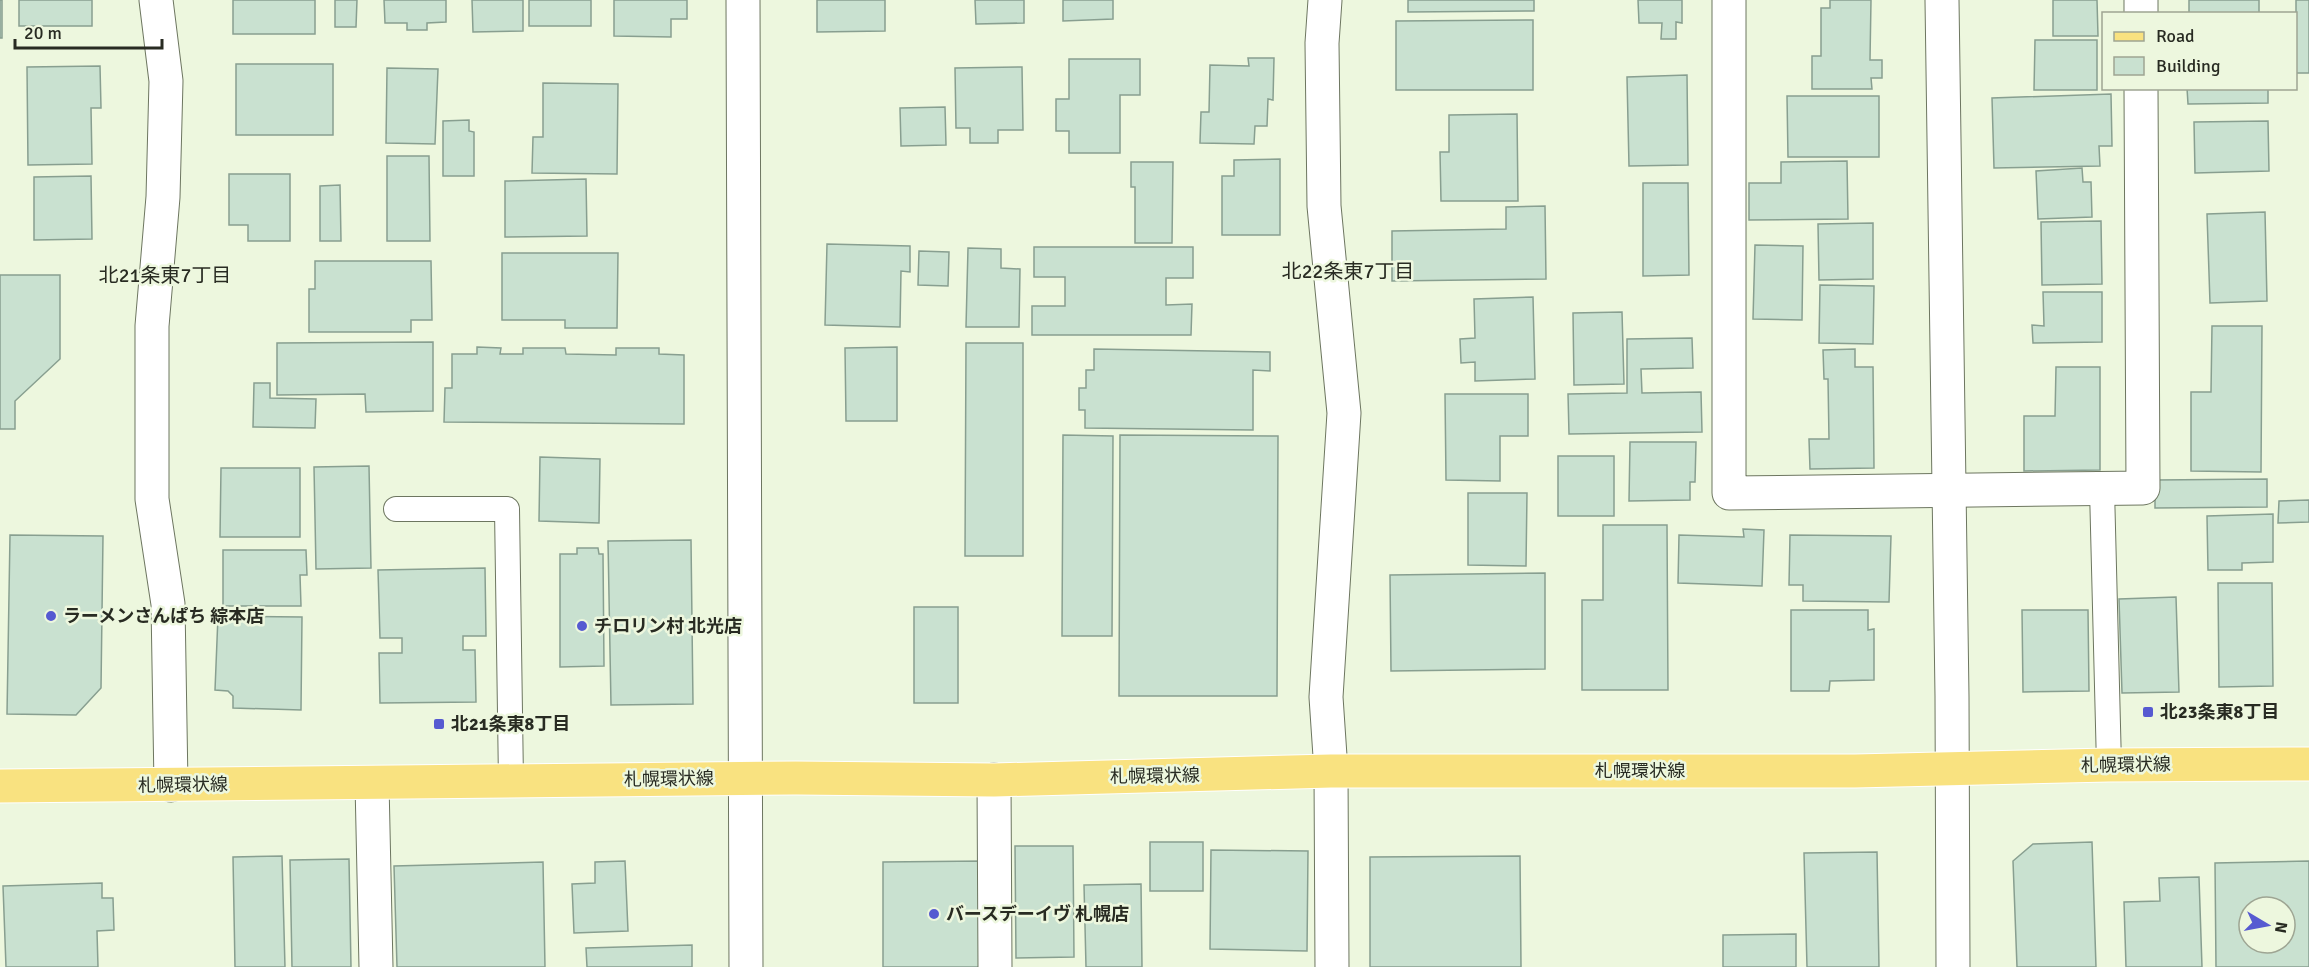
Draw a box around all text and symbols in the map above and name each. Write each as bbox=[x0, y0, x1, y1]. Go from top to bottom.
scale bar bbox=[15, 12, 162, 50]
legend bbox=[2102, 12, 2297, 90]
text: 20 m bbox=[24, 22, 62, 44]
text: Road bbox=[2156, 25, 2195, 47]
text: Building bbox=[2156, 55, 2220, 77]
district label: 北22条東7丁目 bbox=[1282, 259, 1414, 284]
district label: 北21条東7丁目 bbox=[99, 263, 231, 288]
place label: ラーメンさんぱち 綜本店 bbox=[63, 605, 264, 627]
marker: ラーメンさんぱち 綜本店 bbox=[44, 609, 58, 623]
place label: チロリン村 北光店 bbox=[594, 615, 742, 637]
marker: チロリン村 北光店 bbox=[575, 619, 589, 633]
place label: 北23条東8丁目 bbox=[2160, 701, 2279, 723]
marker: 北23条東8丁目 bbox=[2141, 705, 2155, 719]
place label: 北21条東8丁目 bbox=[451, 713, 570, 735]
marker: 北21条東8丁目 bbox=[432, 717, 446, 731]
street label: 札幌環状線 bbox=[2081, 753, 2171, 777]
street label: 札幌環状線 bbox=[1595, 760, 1685, 782]
street label: 札幌環状線 bbox=[1110, 764, 1200, 788]
street label: 札幌環状線 bbox=[624, 767, 714, 791]
street label: 札幌環状線 bbox=[138, 773, 228, 797]
north arrow bbox=[2237, 895, 2297, 955]
place label: バースデーイヴ 札幌店 bbox=[946, 903, 1129, 925]
marker: バースデーイヴ 札幌店 bbox=[927, 907, 941, 921]
text: N bbox=[2270, 920, 2292, 935]

